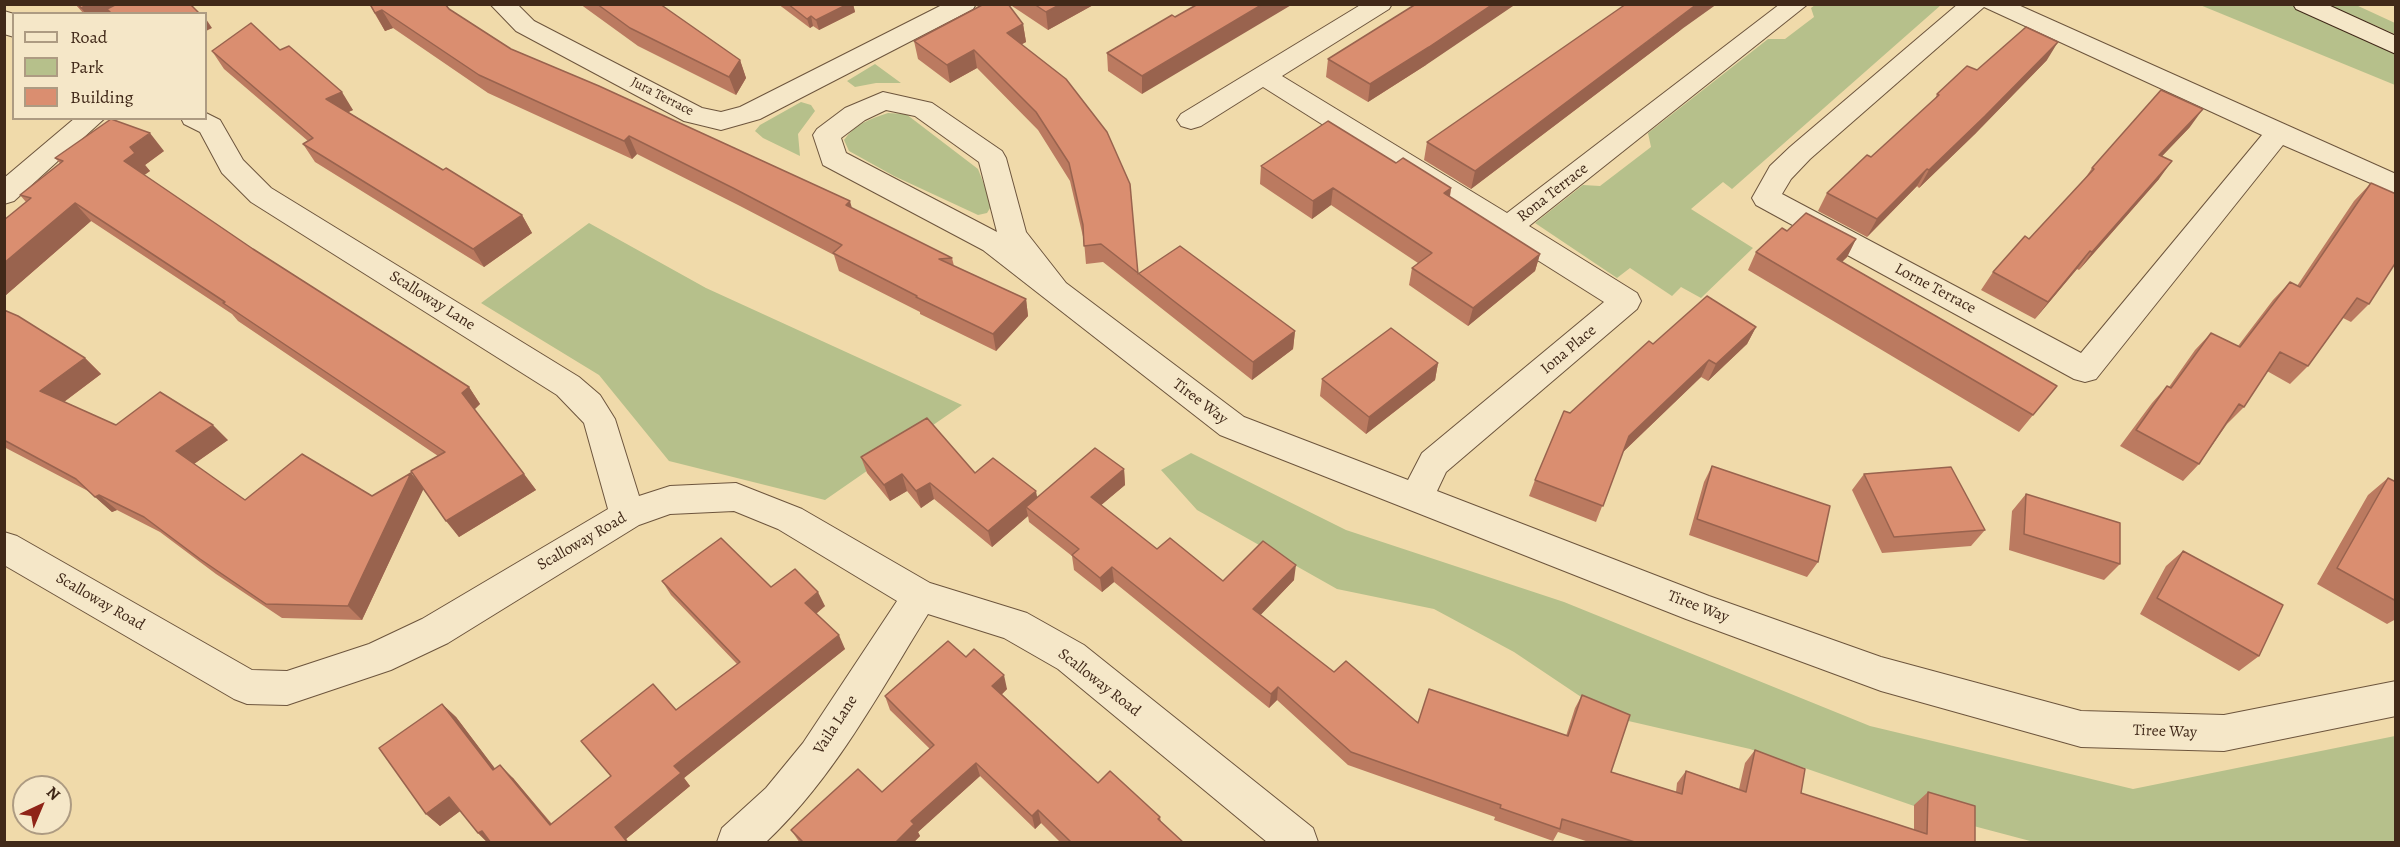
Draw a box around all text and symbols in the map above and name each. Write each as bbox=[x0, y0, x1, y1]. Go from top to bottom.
legend bbox=[12, 12, 207, 120]
text: Road bbox=[70, 25, 107, 49]
text: Park bbox=[70, 55, 104, 79]
street label: Jura Terrace bbox=[628, 74, 696, 120]
text: Building bbox=[70, 85, 134, 109]
street label: Rona Terrace bbox=[1514, 159, 1592, 227]
street label: Lorne Terrace bbox=[1891, 260, 1979, 318]
street label: Scalloway Lane bbox=[385, 267, 479, 335]
street label: Iona Place bbox=[1537, 321, 1601, 379]
street label: Tiree Way bbox=[1169, 375, 1231, 429]
street label: Scalloway Road bbox=[534, 509, 630, 575]
street label: Scalloway Road bbox=[52, 569, 148, 635]
street label: Tiree Way bbox=[1665, 587, 1731, 627]
street label: Scalloway Road bbox=[1054, 645, 1144, 721]
street label: Vaila Lane bbox=[810, 692, 862, 758]
street label: Tiree Way bbox=[2133, 721, 2197, 743]
north arrow bbox=[12, 775, 72, 835]
text: N bbox=[41, 782, 65, 805]

